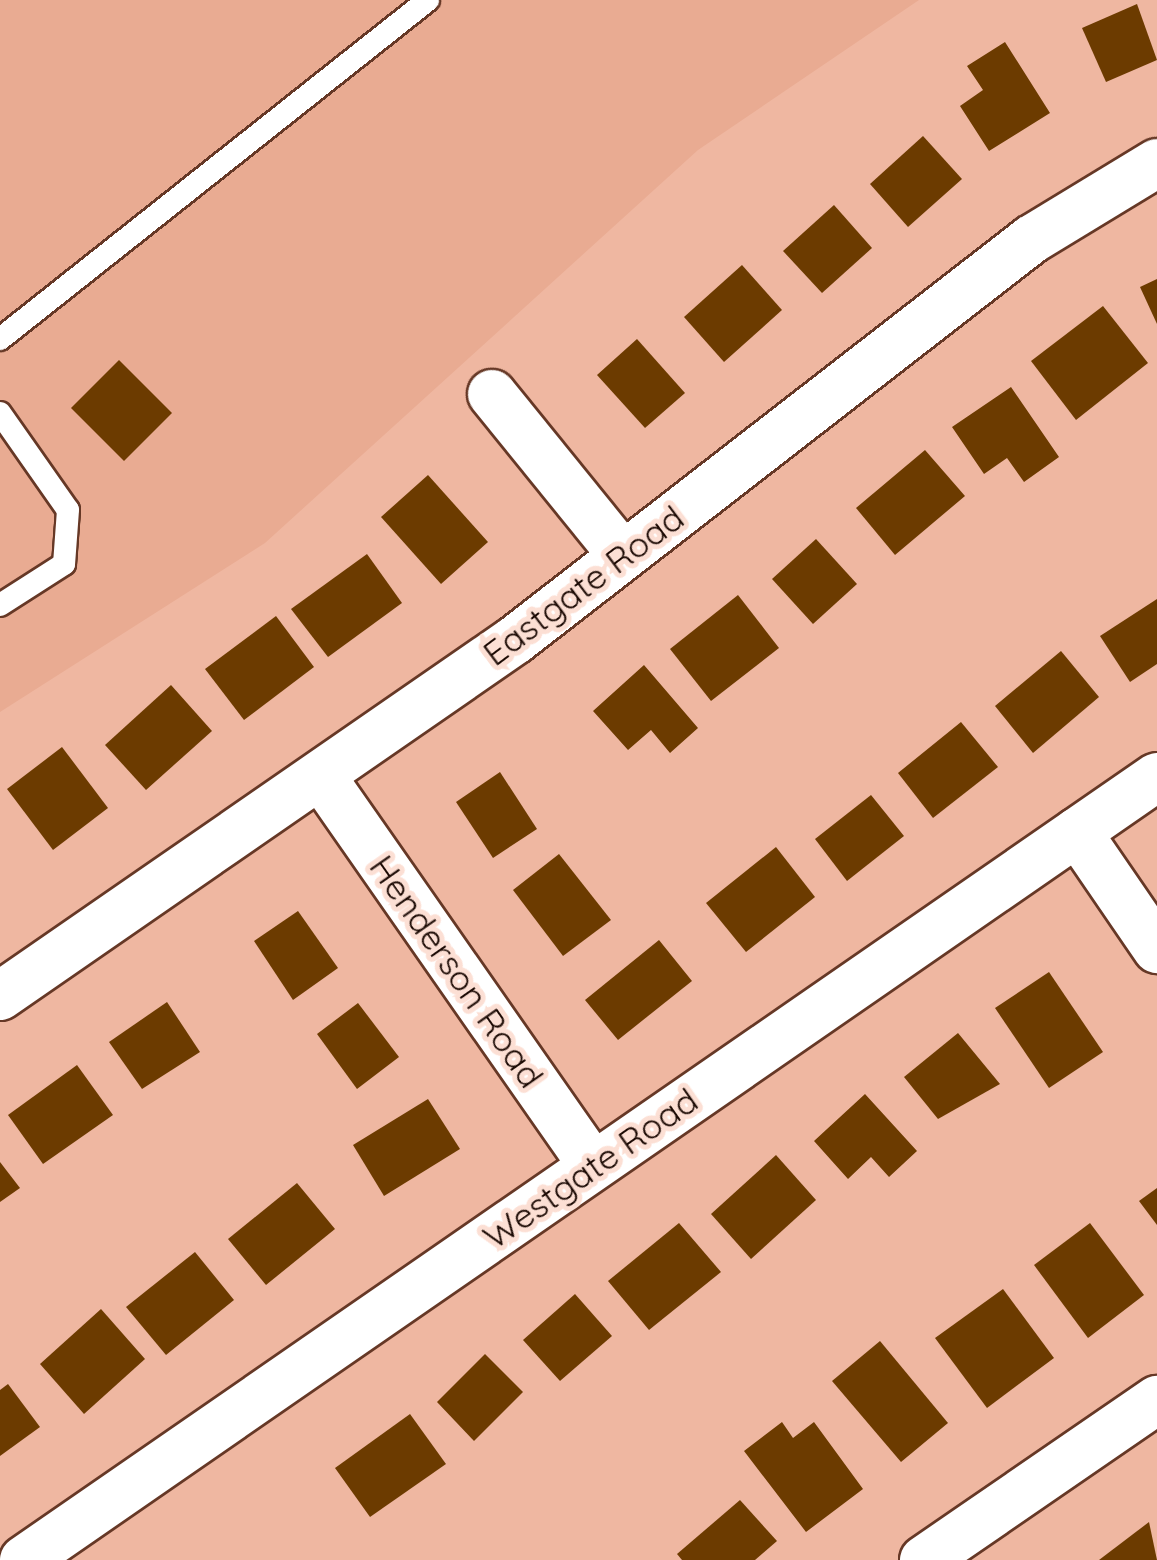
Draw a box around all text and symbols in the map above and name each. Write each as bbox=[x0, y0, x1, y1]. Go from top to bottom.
street label: Eastgate Road bbox=[475, 496, 691, 674]
street label: Henderson Road bbox=[361, 847, 553, 1095]
street label: Westgate Road bbox=[475, 1079, 705, 1257]

